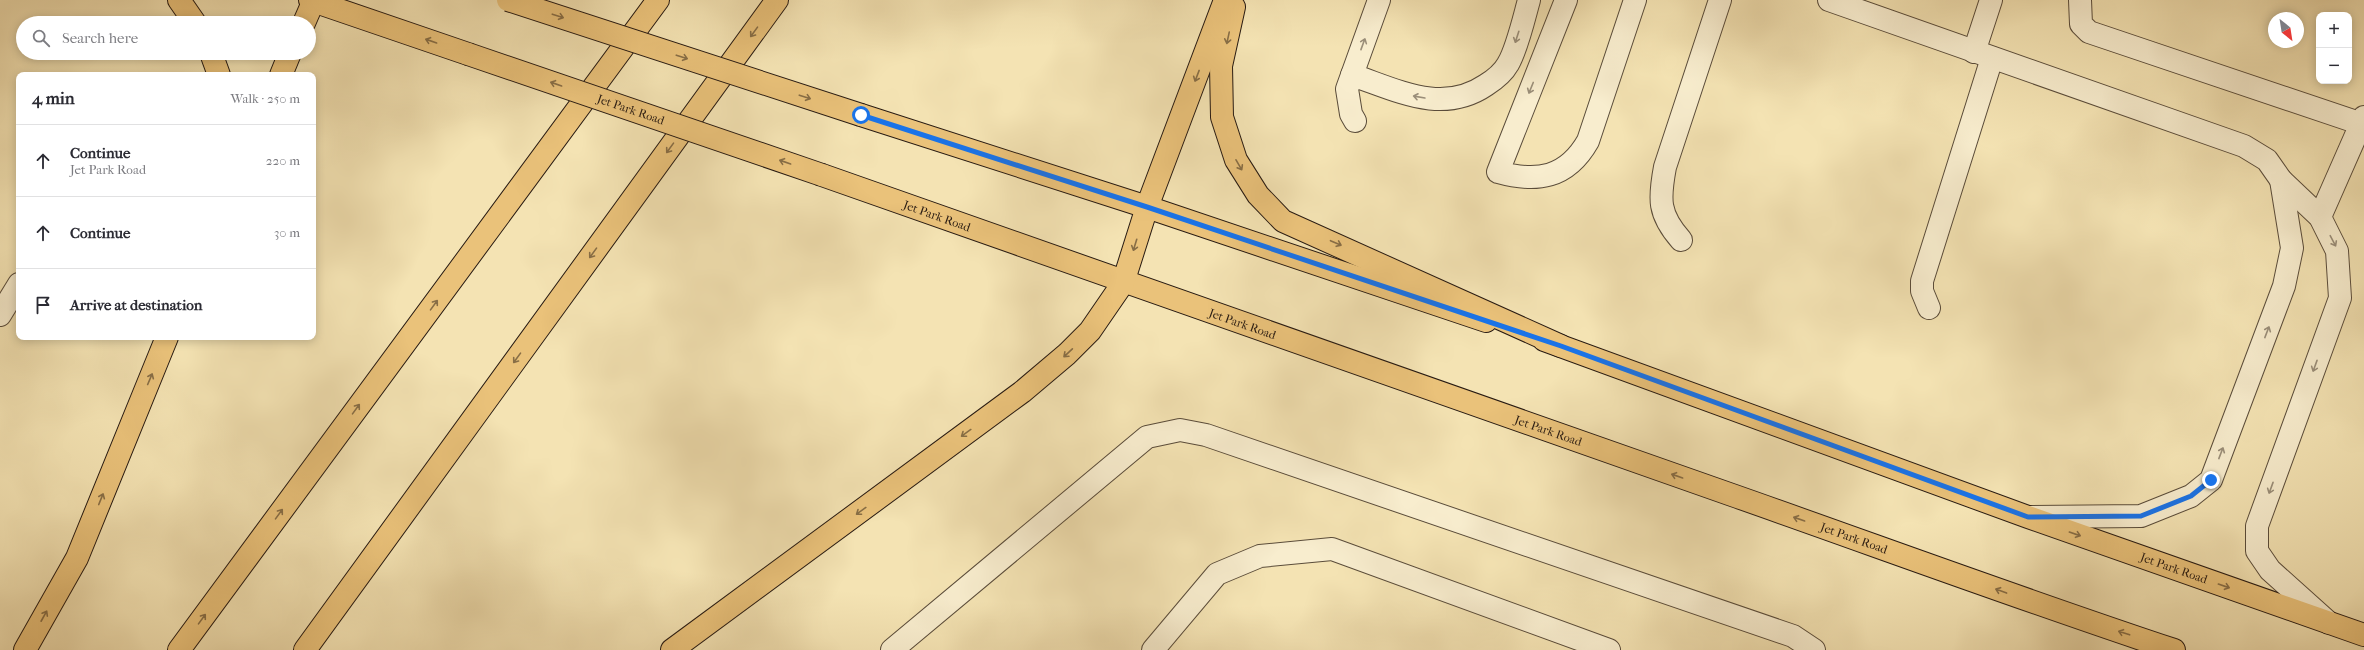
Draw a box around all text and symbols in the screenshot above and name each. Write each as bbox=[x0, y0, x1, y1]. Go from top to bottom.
north arrow bbox=[2268, 12, 2304, 48]
map controls bbox=[2316, 12, 2352, 84]
button: + bbox=[2316, 12, 2352, 48]
one-way arrow bbox=[552, 13, 564, 21]
search box bbox=[16, 16, 316, 60]
one-way arrow bbox=[750, 26, 759, 37]
icon: search bbox=[30, 27, 52, 49]
text: Search here bbox=[62, 29, 138, 47]
one-way arrow bbox=[1513, 30, 1520, 43]
one-way arrow bbox=[1223, 31, 1231, 44]
one-way arrow bbox=[425, 37, 437, 45]
one-way arrow bbox=[1360, 38, 1367, 51]
button: − bbox=[2316, 48, 2352, 84]
one-way arrow bbox=[675, 53, 687, 61]
one-way arrow bbox=[1192, 69, 1200, 81]
one-way arrow bbox=[550, 80, 563, 87]
one-way arrow bbox=[1527, 82, 1535, 94]
text: 4 min bbox=[32, 88, 75, 108]
text: Walk · 250 m bbox=[231, 91, 300, 106]
street label: Jet Park Road bbox=[594, 91, 667, 128]
one-way arrow bbox=[1413, 93, 1426, 101]
one-way arrow bbox=[799, 94, 812, 101]
route start bbox=[852, 106, 870, 124]
one-way arrow bbox=[666, 142, 674, 153]
text: Continue bbox=[70, 144, 130, 162]
icon: ahead bbox=[32, 150, 54, 172]
text: 220 m bbox=[266, 153, 300, 168]
one-way arrow bbox=[779, 158, 792, 165]
one-way arrow bbox=[1235, 158, 1243, 170]
text: Jet Park Road bbox=[70, 162, 146, 177]
street label: Jet Park Road bbox=[900, 197, 973, 235]
icon: ahead bbox=[32, 222, 54, 244]
text: Continue bbox=[70, 224, 130, 242]
text: 30 m bbox=[274, 225, 300, 240]
one-way arrow bbox=[2329, 235, 2337, 247]
one-way arrow bbox=[1131, 238, 1138, 251]
one-way arrow bbox=[1330, 240, 1342, 248]
one-way arrow bbox=[589, 247, 597, 258]
icon: arrive bbox=[32, 294, 54, 316]
text: Arrive at destination bbox=[70, 296, 202, 314]
one-way arrow bbox=[429, 299, 438, 310]
street label: Jet Park Road bbox=[1206, 305, 1278, 342]
one-way arrow bbox=[2263, 326, 2271, 338]
one-way arrow bbox=[1063, 348, 1073, 358]
one-way arrow bbox=[513, 353, 521, 364]
one-way arrow bbox=[2311, 359, 2319, 371]
one-way arrow bbox=[146, 373, 154, 385]
one-way arrow bbox=[352, 404, 361, 415]
street label: Jet Park Road bbox=[1512, 412, 1584, 449]
one-way arrow bbox=[960, 429, 971, 438]
one-way arrow bbox=[2217, 448, 2225, 460]
route end bbox=[2202, 471, 2220, 489]
one-way arrow bbox=[1670, 472, 1683, 479]
one-way arrow bbox=[2266, 481, 2274, 493]
one-way arrow bbox=[97, 494, 105, 506]
one-way arrow bbox=[856, 506, 867, 515]
one-way arrow bbox=[275, 509, 283, 520]
one-way arrow bbox=[1794, 514, 1806, 522]
street label: Jet Park Road bbox=[1818, 520, 1890, 557]
one-way arrow bbox=[2069, 530, 2081, 538]
street label: Jet Park Road bbox=[2137, 550, 2210, 587]
one-way arrow bbox=[2218, 583, 2230, 591]
one-way arrow bbox=[1994, 587, 2007, 594]
one-way arrow bbox=[41, 610, 49, 622]
one-way arrow bbox=[198, 613, 206, 624]
one-way arrow bbox=[2117, 629, 2130, 636]

